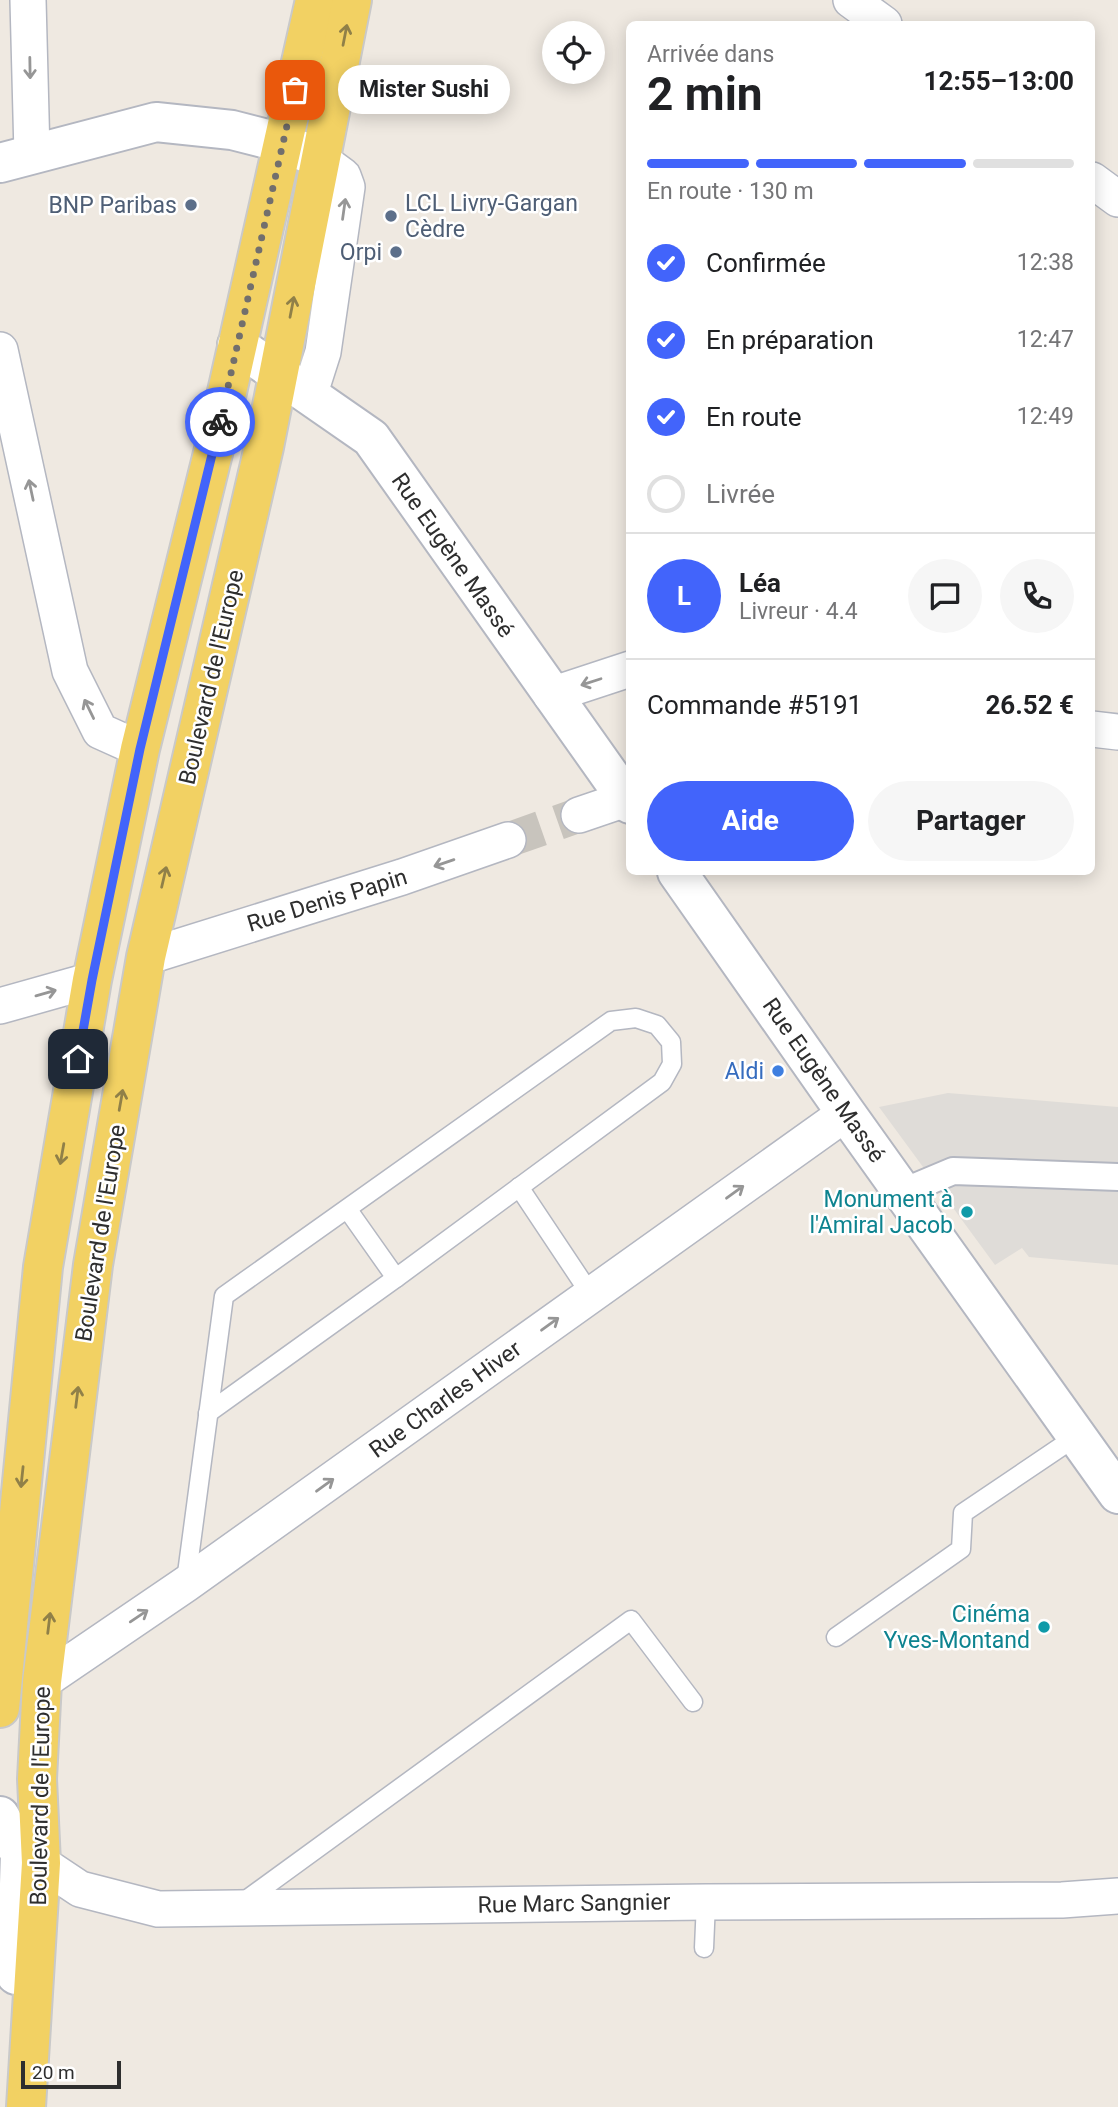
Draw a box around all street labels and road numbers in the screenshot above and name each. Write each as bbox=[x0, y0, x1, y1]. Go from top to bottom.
street label: Rue Eugène Massé bbox=[386, 468, 519, 643]
street label: Boulevard de l'Europe bbox=[174, 567, 249, 787]
street label: Rue Denis Papin bbox=[244, 863, 410, 938]
street label: Rue Eugène Massé bbox=[757, 993, 890, 1168]
street label: Boulevard de l'Europe bbox=[70, 1123, 131, 1344]
street label: Rue Charles Hiver bbox=[364, 1335, 527, 1464]
street label: Boulevard de l'Europe bbox=[25, 1686, 56, 1906]
street label: Rue Marc Sangnier bbox=[477, 1888, 671, 1919]

